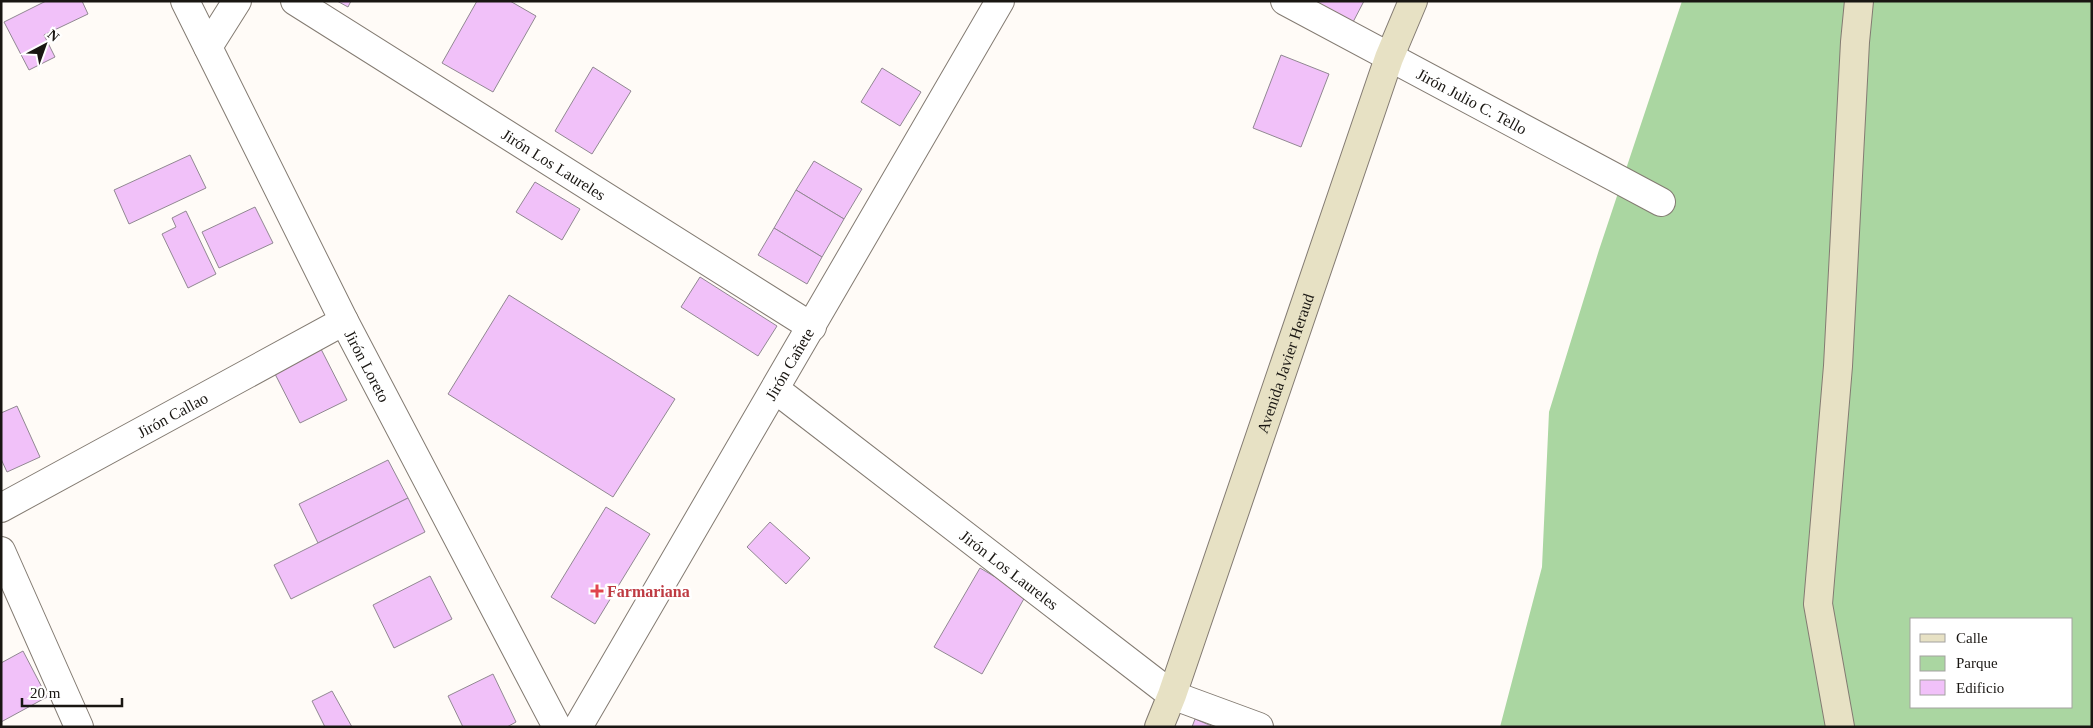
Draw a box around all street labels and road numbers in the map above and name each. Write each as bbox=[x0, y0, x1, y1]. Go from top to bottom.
street label: Jirón Julio C. Tello bbox=[1414, 65, 1530, 137]
street label: Jirón Los Laureles bbox=[499, 125, 609, 203]
street label: Avenida Javier Heraud bbox=[1253, 291, 1317, 435]
street label: Jirón Cañete bbox=[761, 325, 817, 403]
street label: Jirón Loreto bbox=[342, 327, 393, 405]
street label: Jirón Callao bbox=[134, 389, 210, 441]
street label: Jirón Los Laureles bbox=[957, 527, 1062, 613]

